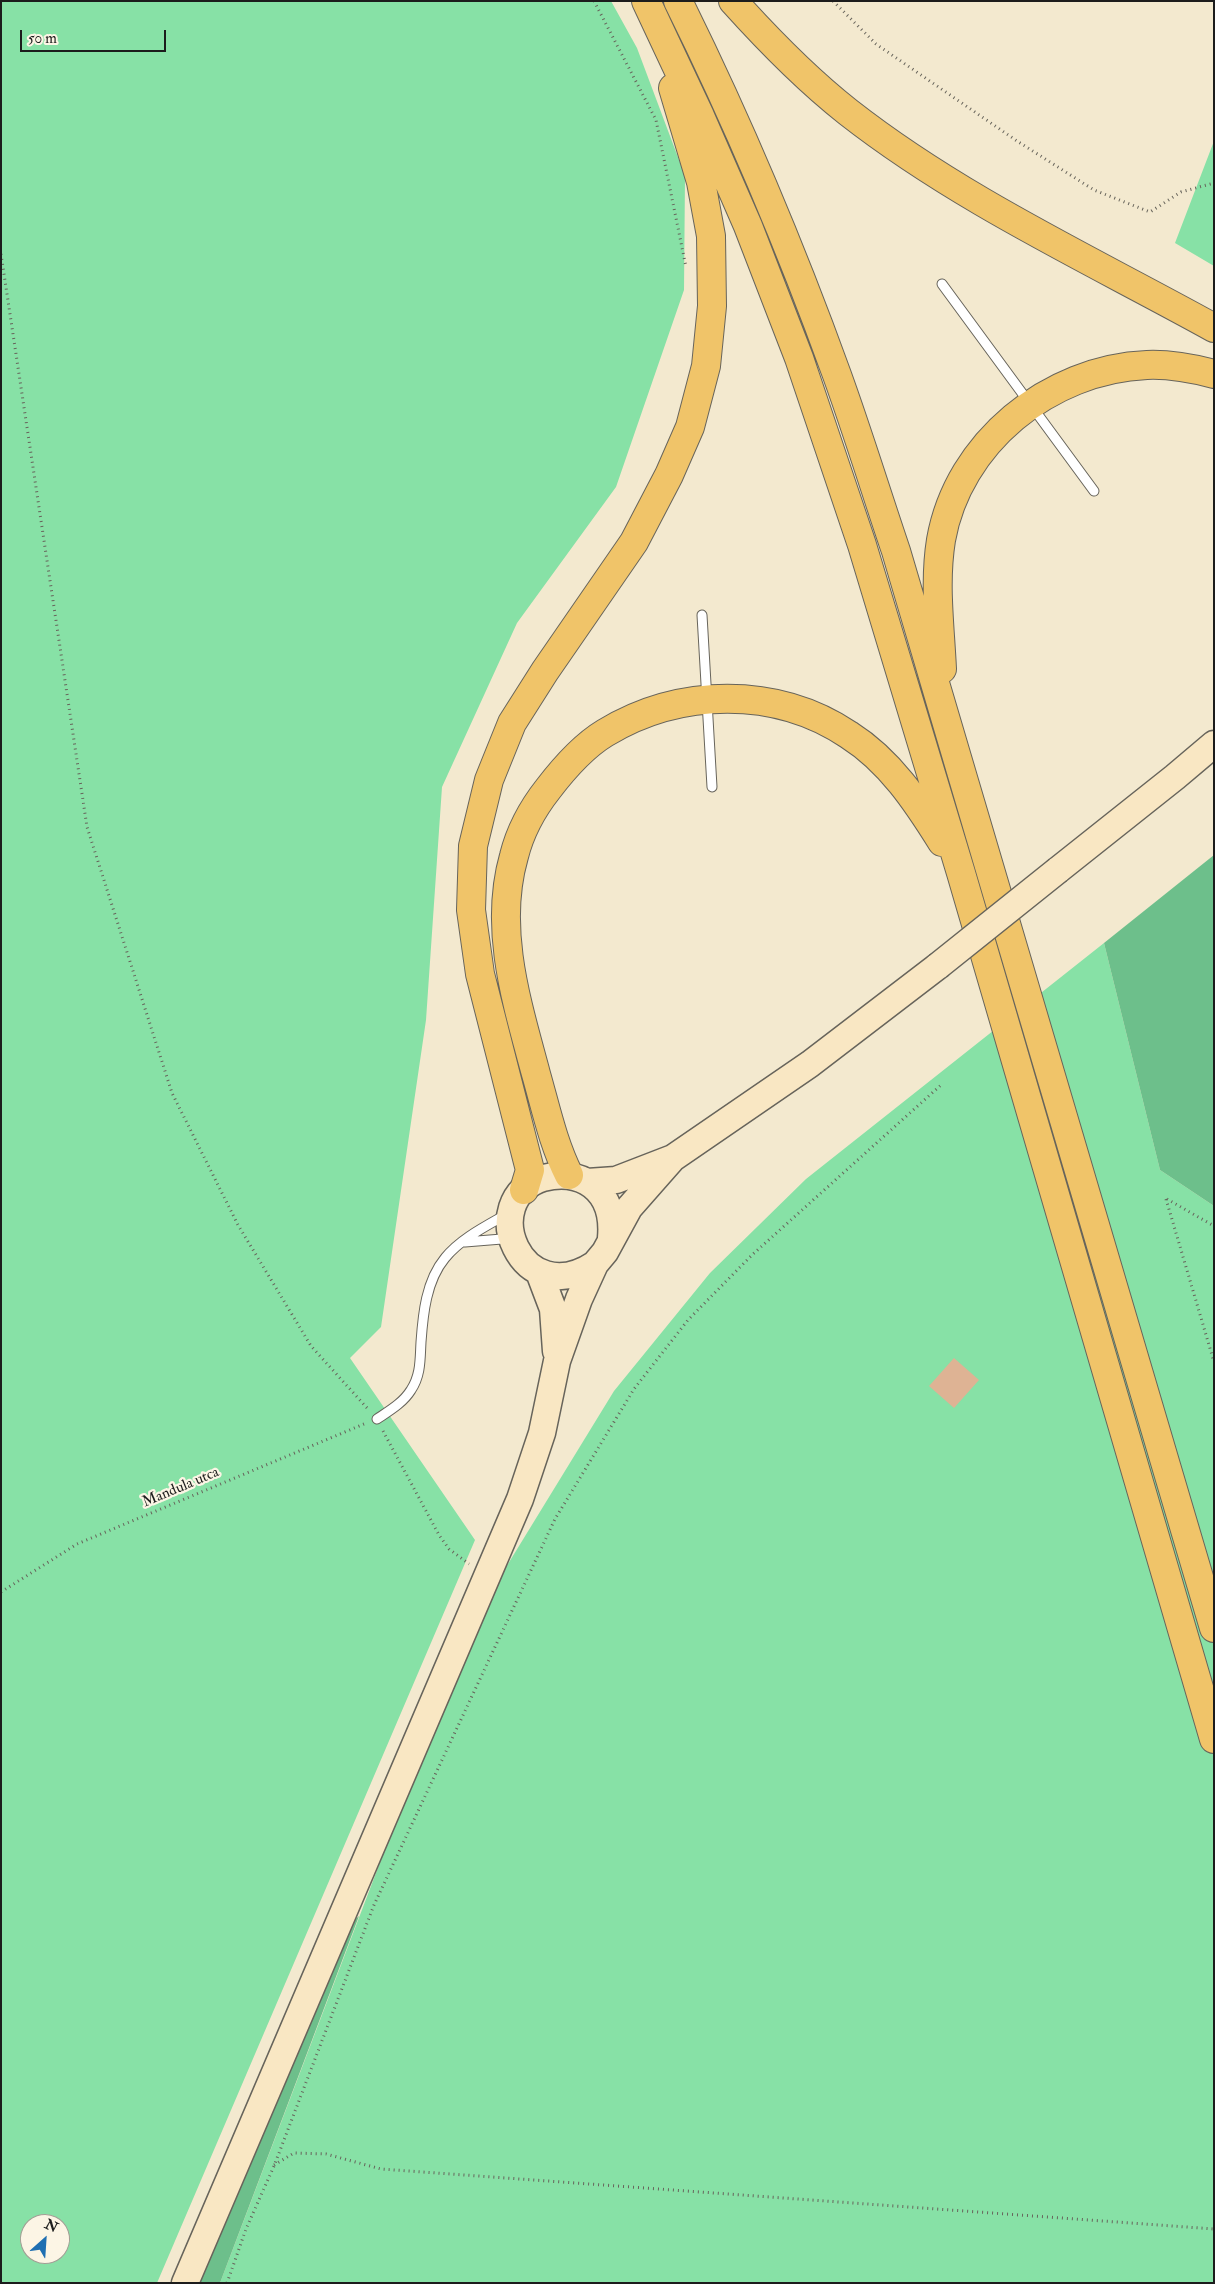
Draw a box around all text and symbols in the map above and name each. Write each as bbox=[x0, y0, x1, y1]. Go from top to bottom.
scale bar bbox=[22, 20, 169, 52]
text: 50 m bbox=[28, 29, 57, 48]
street label: Mandula utca bbox=[140, 1464, 222, 1512]
north arrow bbox=[20, 2214, 70, 2264]
text: N bbox=[42, 2216, 61, 2236]

